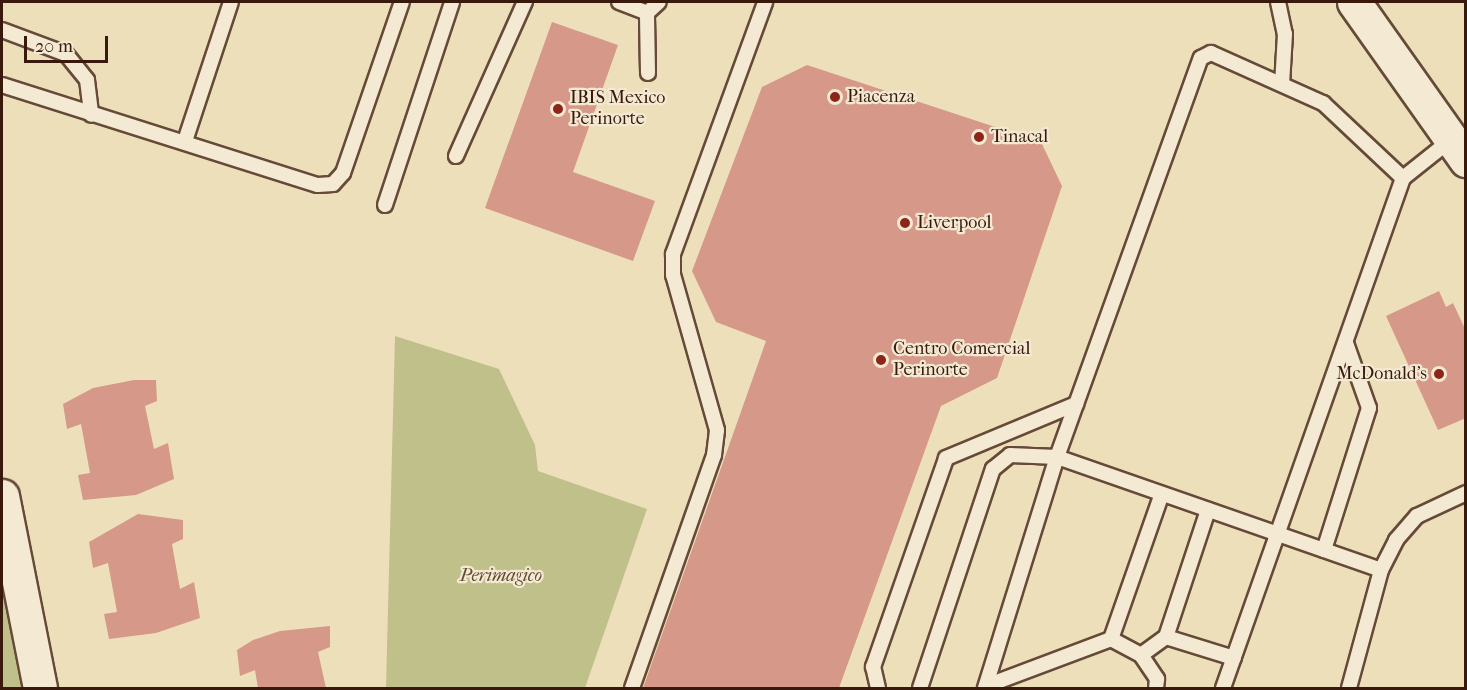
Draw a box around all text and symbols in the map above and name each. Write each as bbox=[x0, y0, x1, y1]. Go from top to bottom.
scale bar bbox=[27, 24, 111, 62]
text: 20 m bbox=[35, 36, 73, 57]
place label: Piacenza bbox=[847, 86, 915, 108]
place label: IBIS Mexico Perinorte bbox=[570, 88, 665, 130]
marker: Piacenza bbox=[828, 90, 842, 104]
marker: IBIS Mexico Perinorte bbox=[551, 102, 565, 116]
place label: Tinacal bbox=[991, 126, 1048, 148]
marker: Tinacal bbox=[972, 130, 986, 144]
place label: Liverpool bbox=[917, 212, 991, 234]
marker: Liverpool bbox=[898, 216, 912, 230]
place label: Centro Comercial Perinorte bbox=[893, 339, 1030, 382]
marker: Centro Comercial Perinorte bbox=[874, 353, 888, 367]
place label: McDonald's bbox=[1336, 363, 1427, 385]
marker: McDonald's bbox=[1432, 367, 1446, 381]
park label: Perimagico bbox=[460, 565, 542, 587]

